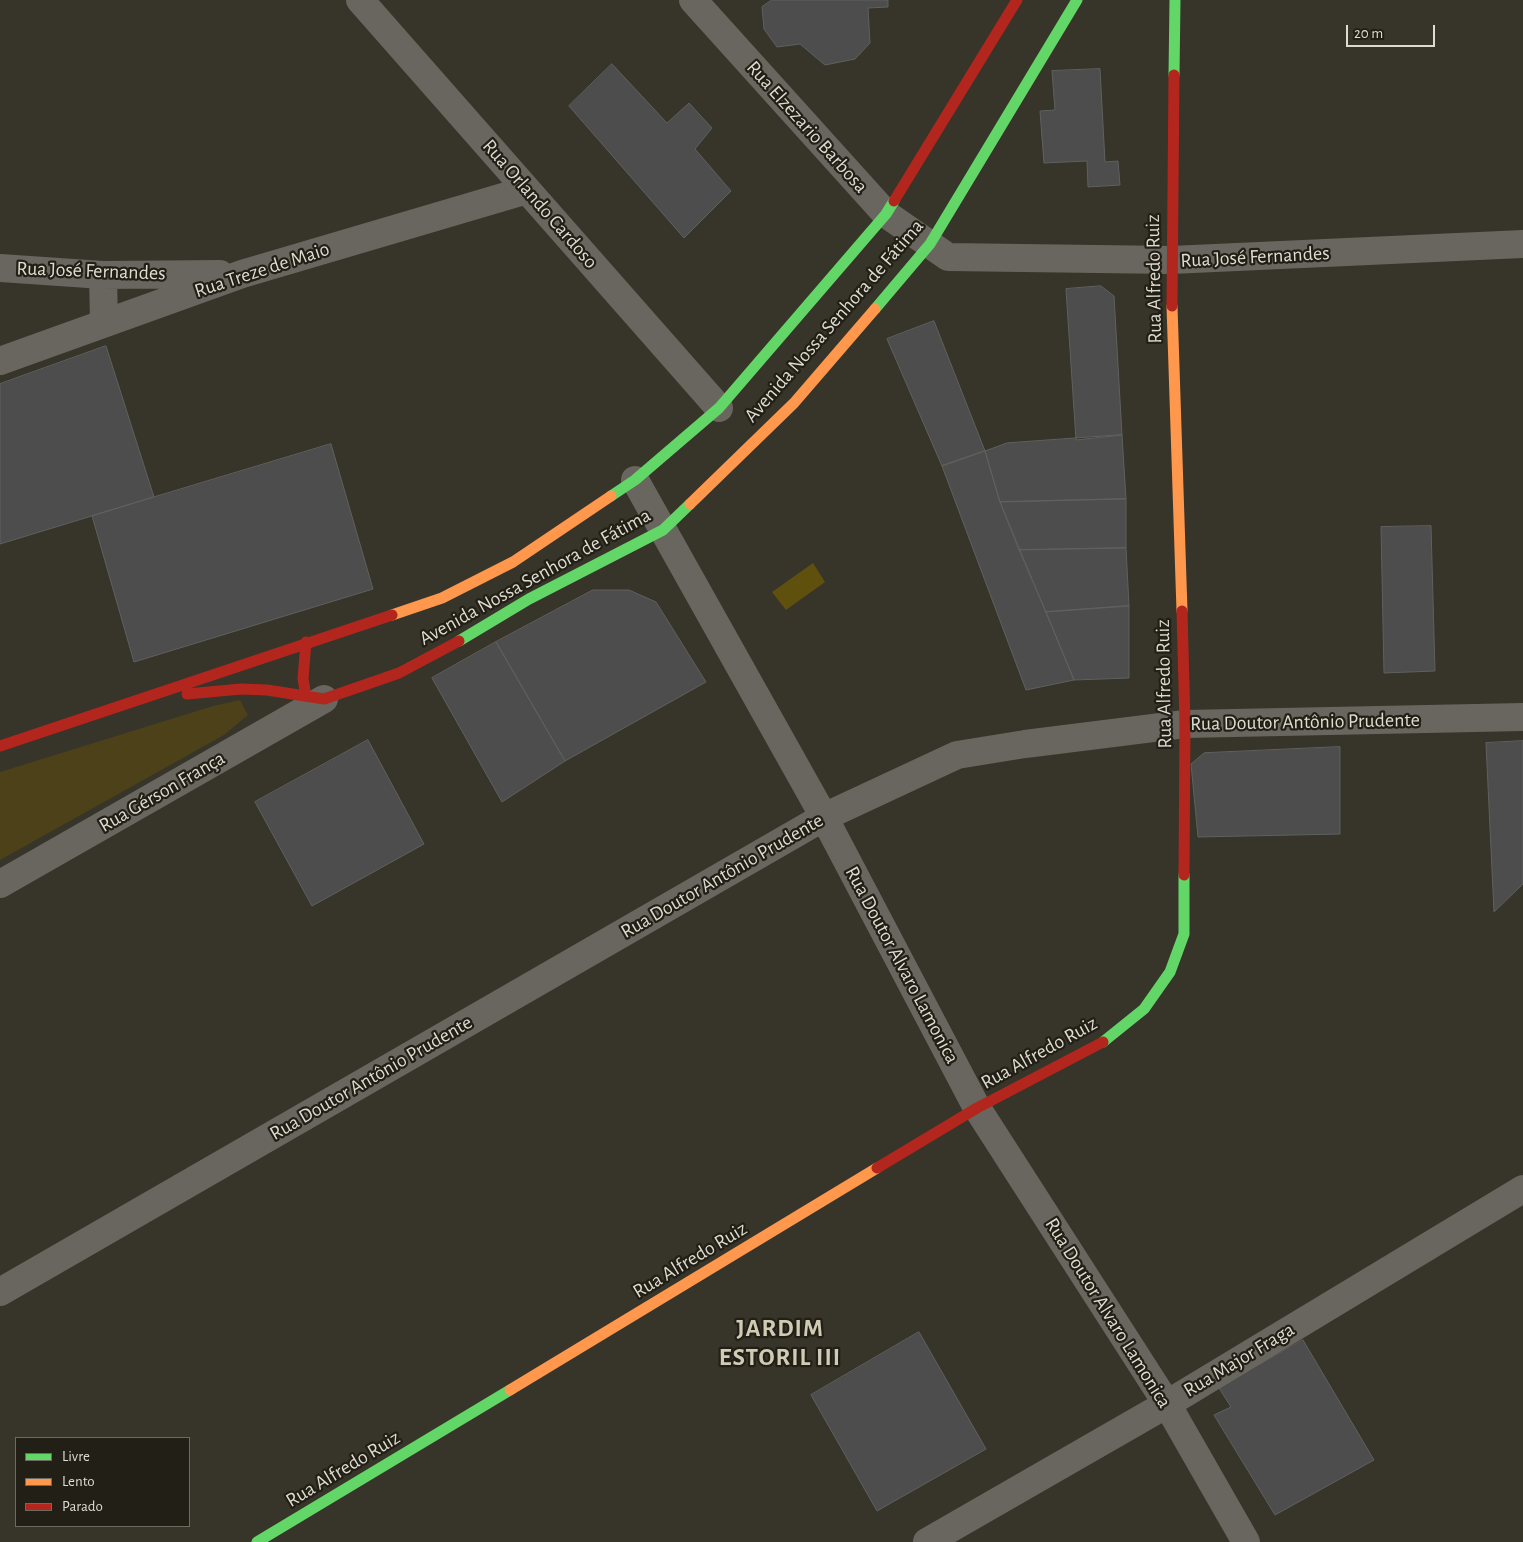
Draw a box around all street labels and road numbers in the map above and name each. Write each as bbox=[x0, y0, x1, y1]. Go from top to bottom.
street label: Rua Elzezario Barbosa bbox=[741, 56, 873, 198]
street label: Rua Orlando Cardoso bbox=[477, 134, 603, 274]
street label: Rua Alfredo Ruiz bbox=[1141, 214, 1167, 344]
street label: Avenida Nossa Senhora de Fátima bbox=[739, 215, 929, 427]
street label: Rua Treze de Maio bbox=[191, 237, 333, 303]
street label: Rua José Fernandes bbox=[1180, 241, 1330, 273]
street label: Rua José Fernandes bbox=[16, 256, 166, 286]
street label: Avenida Nossa Senhora de Fátima bbox=[415, 503, 655, 651]
street label: Rua Alfredo Ruiz bbox=[1151, 619, 1177, 749]
street label: Rua Doutor Antônio Prudente bbox=[1190, 708, 1420, 736]
street label: Rua Gérson França bbox=[95, 746, 229, 838]
street label: Rua Doutor Antônio Prudente bbox=[617, 808, 827, 944]
street label: Rua Doutor Alvaro Lamonica bbox=[840, 862, 964, 1068]
street label: Rua Doutor Antônio Prudente bbox=[266, 1010, 476, 1146]
street label: Rua Alfredo Ruiz bbox=[977, 1011, 1101, 1095]
street label: Rua Doutor Alvaro Lamonica bbox=[1040, 1213, 1176, 1413]
street label: Rua Alfredo Ruiz bbox=[628, 1216, 752, 1304]
street label: Rua Major Fraga bbox=[1179, 1317, 1299, 1403]
street label: Rua Alfredo Ruiz bbox=[281, 1425, 405, 1513]

